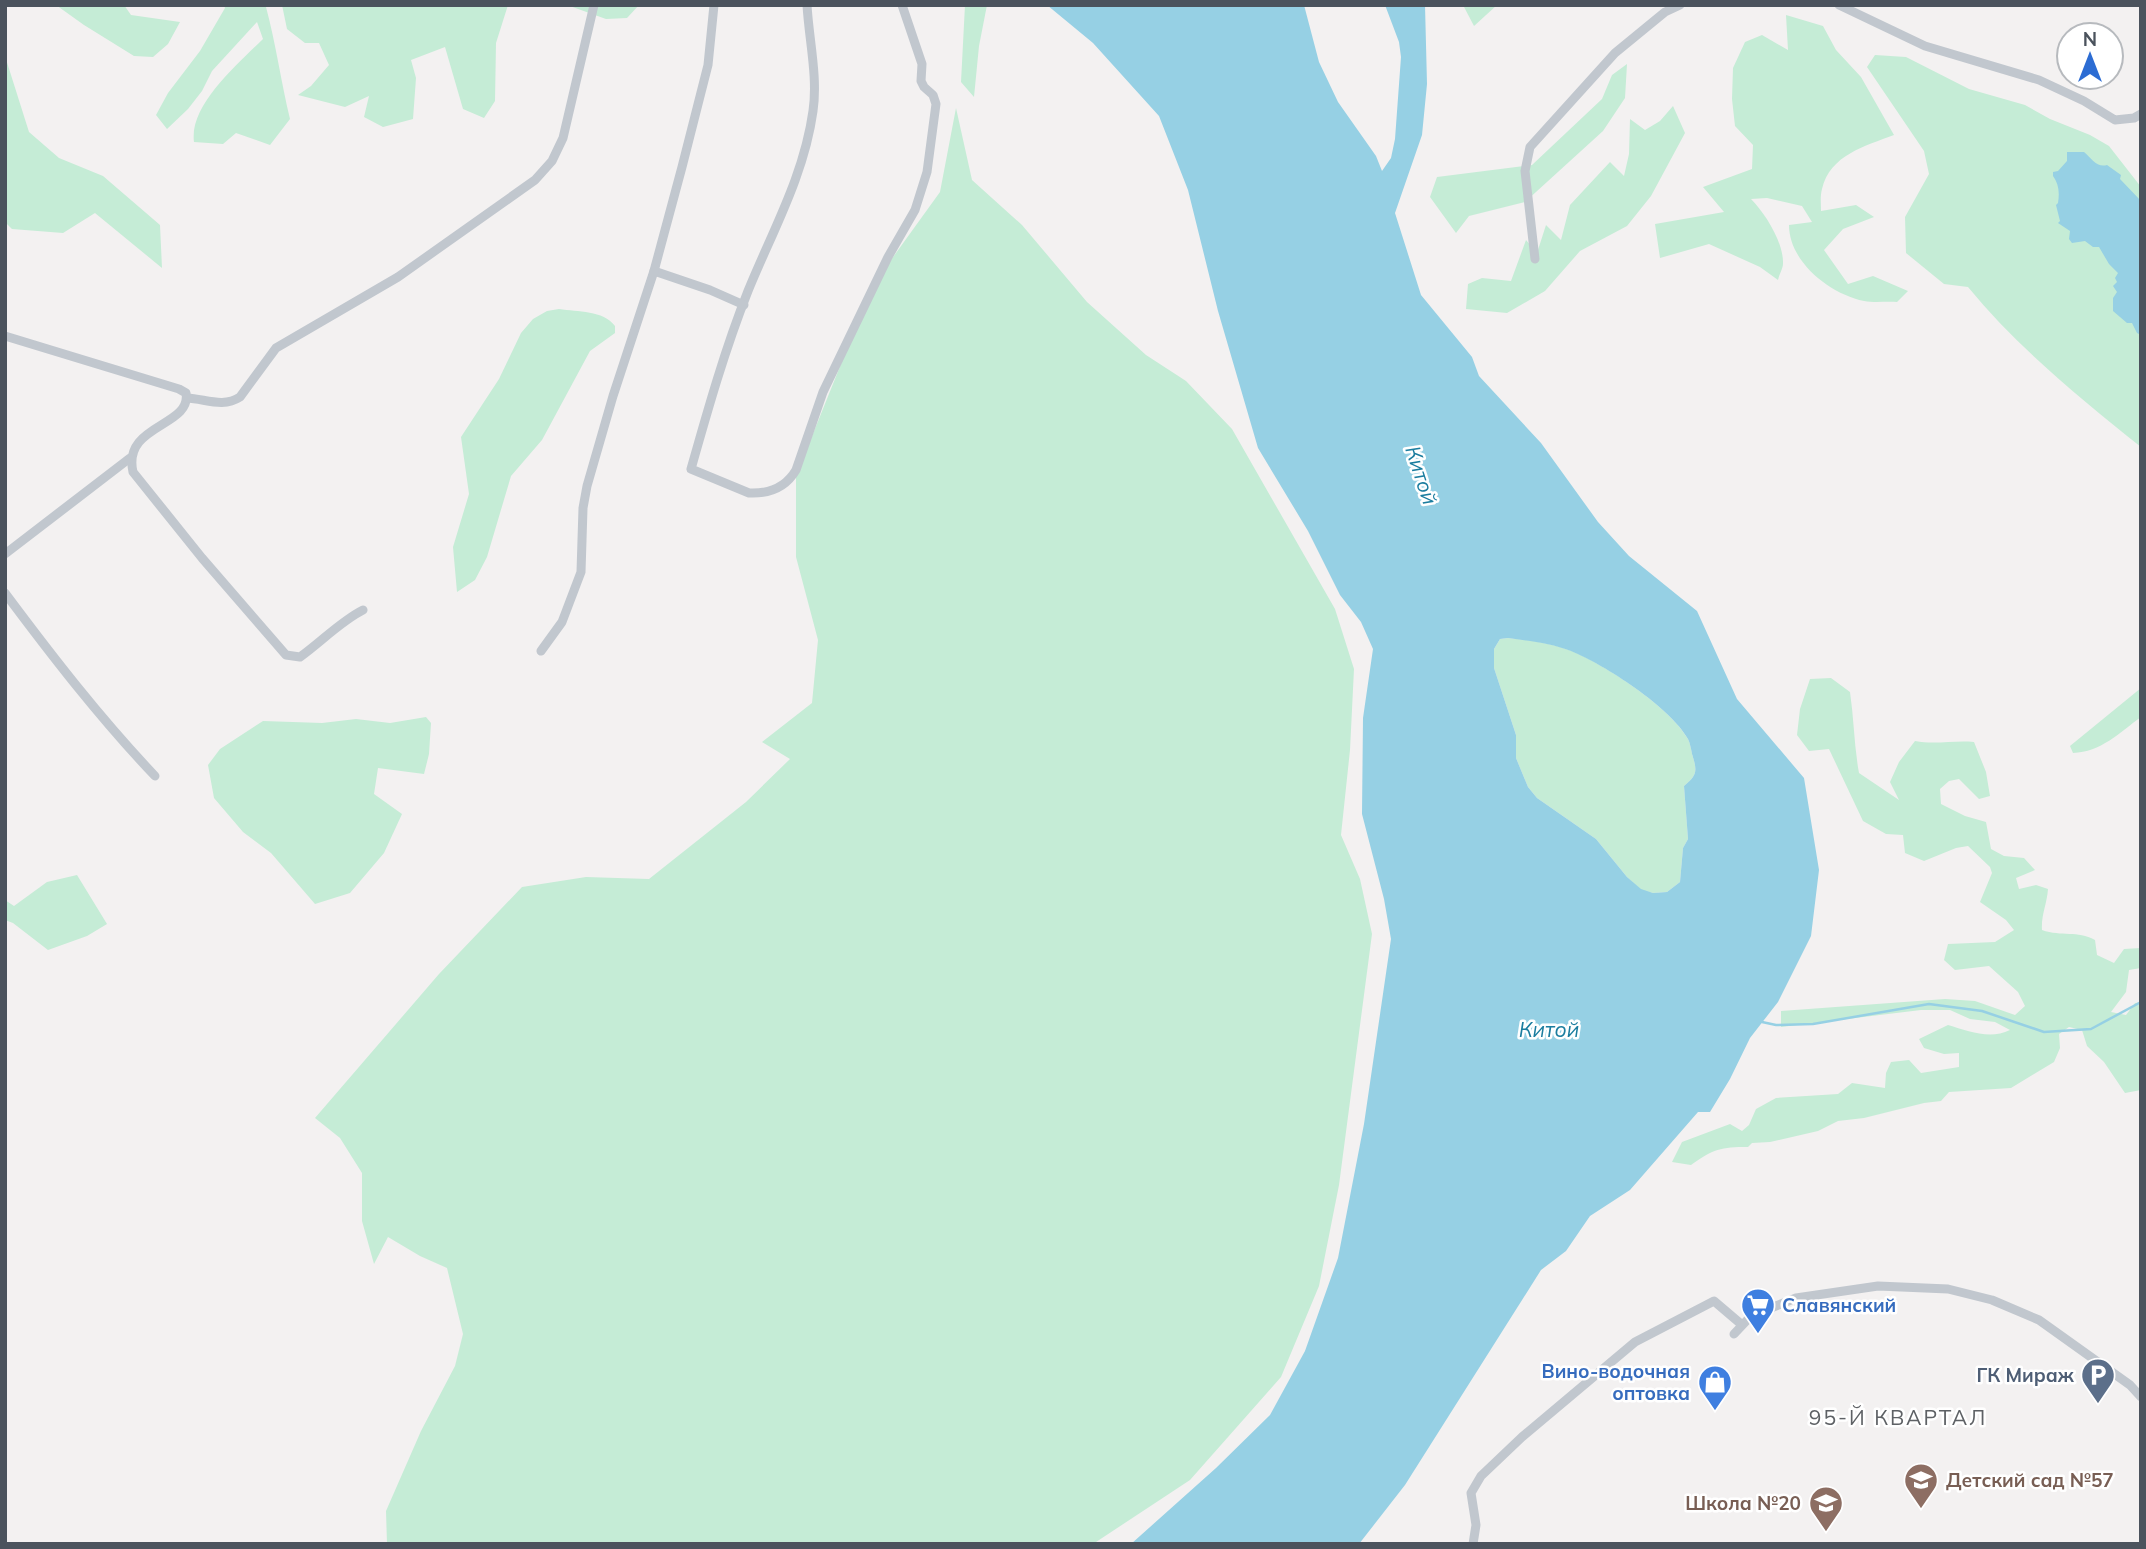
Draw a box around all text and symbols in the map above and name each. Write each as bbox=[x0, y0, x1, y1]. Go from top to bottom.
north arrow bbox=[2055, 21, 2125, 91]
text: N bbox=[2083, 27, 2097, 51]
water label: Китой bbox=[1400, 442, 1444, 508]
water label: Китой bbox=[1519, 1016, 1579, 1042]
supermarket icon: Славянский bbox=[1739, 1286, 1777, 1335]
place label: Славянский bbox=[1782, 1293, 1896, 1317]
parking icon: ГК Мираж bbox=[2079, 1356, 2117, 1405]
place label: Вино-водочная оптовка bbox=[1542, 1359, 1690, 1405]
shop icon: Вино-водочная оптовка bbox=[1696, 1363, 1734, 1412]
place label: ГК Мираж bbox=[1976, 1363, 2075, 1387]
district label: 95-Й КВАРТАЛ bbox=[1809, 1404, 1987, 1430]
school or university icon: Детский сад №57 bbox=[1902, 1461, 1940, 1510]
place label: Детский сад №57 bbox=[1946, 1468, 2114, 1492]
school or university icon: Школа №20 bbox=[1807, 1484, 1845, 1533]
place label: Школа №20 bbox=[1685, 1491, 1801, 1515]

